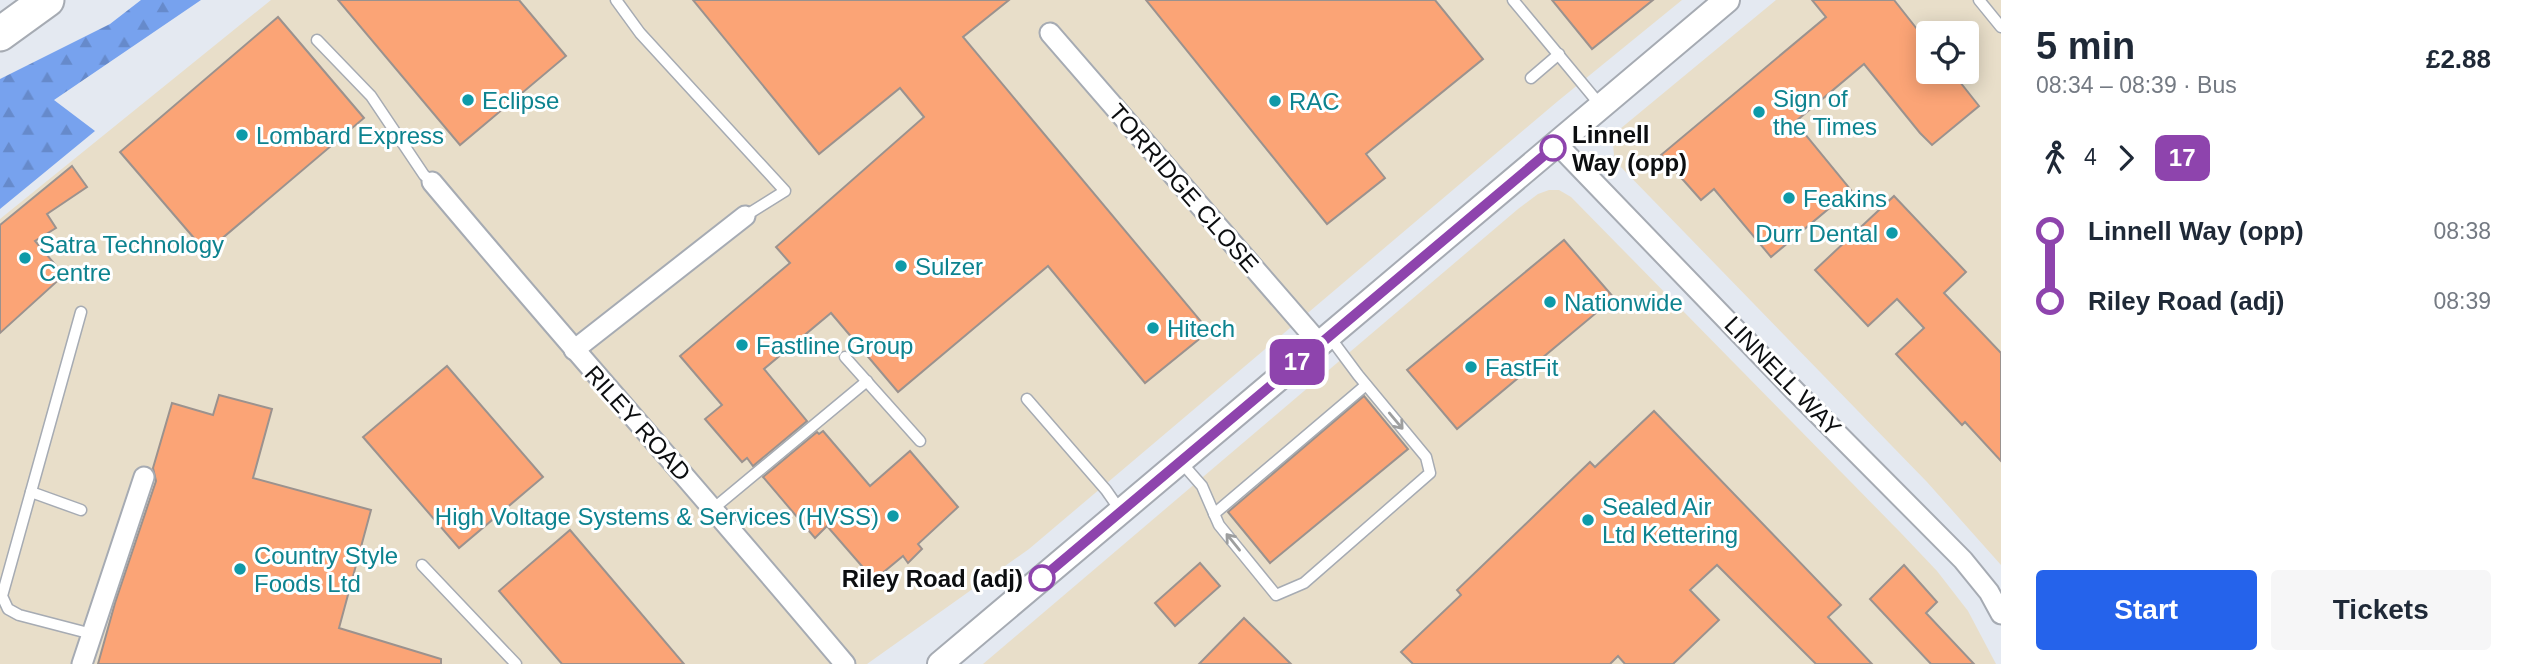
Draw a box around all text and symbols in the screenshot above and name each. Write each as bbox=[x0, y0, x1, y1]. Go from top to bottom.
map controls bbox=[1916, 21, 1979, 84]
button: locate bbox=[1916, 21, 1979, 84]
text: 5 min bbox=[2036, 25, 2135, 67]
text: £2.88 bbox=[2426, 44, 2491, 74]
text: 08:34 – 08:39 · Bus bbox=[2036, 72, 2237, 98]
place label: Sign of the Times bbox=[1773, 85, 1877, 140]
place label: Eclipse bbox=[482, 87, 559, 114]
place label: RAC bbox=[1289, 88, 1340, 115]
marker: Eclipse bbox=[460, 92, 476, 108]
marker: RAC bbox=[1267, 93, 1283, 109]
street label: TORRIDGE CLOSE bbox=[1104, 98, 1264, 278]
marker: Sign of the Times bbox=[1751, 104, 1767, 120]
place label: Linnell Way (opp) bbox=[1572, 121, 1687, 176]
place label: Lombard Express bbox=[256, 122, 444, 149]
marker: Lombard Express bbox=[234, 127, 250, 143]
marker: Linnell Way (opp) bbox=[1540, 135, 1566, 161]
icon: walk bbox=[2036, 139, 2074, 177]
icon: forward bbox=[2107, 139, 2145, 177]
text: 4 bbox=[2084, 144, 2097, 170]
text: 17 bbox=[2169, 144, 2196, 171]
place label: Feakins bbox=[1803, 185, 1887, 212]
marker: Feakins bbox=[1781, 190, 1797, 206]
text: Linnell Way (opp) bbox=[2088, 216, 2304, 246]
text: 08:38 bbox=[2433, 218, 2491, 244]
place label: Durr Dental bbox=[1755, 220, 1878, 247]
marker: Durr Dental bbox=[1884, 225, 1900, 241]
place label: Satra Technology Centre bbox=[39, 231, 224, 286]
marker: Satra Technology Centre bbox=[17, 250, 33, 266]
place label: Sulzer bbox=[915, 253, 983, 280]
marker: Sulzer bbox=[893, 258, 909, 274]
text: Riley Road (adj) bbox=[2088, 286, 2284, 316]
text: 08:39 bbox=[2433, 288, 2491, 314]
place label: Nationwide bbox=[1564, 289, 1683, 316]
marker: Nationwide bbox=[1542, 294, 1558, 310]
street label: LINNELL WAY bbox=[1719, 311, 1847, 441]
place label: Hitech bbox=[1167, 315, 1235, 342]
marker: Hitech bbox=[1145, 320, 1161, 336]
place label: Fastline Group bbox=[756, 332, 913, 359]
marker: Fastline Group bbox=[734, 337, 750, 353]
line badge: 17 bbox=[1266, 339, 1328, 385]
text: 17 bbox=[1284, 348, 1310, 375]
place label: FastFit bbox=[1485, 354, 1559, 381]
marker: FastFit bbox=[1463, 359, 1479, 375]
street label: RILEY ROAD bbox=[579, 360, 697, 486]
one-way arrow bbox=[1388, 411, 1404, 429]
place label: Sealed Air Ltd Kettering bbox=[1602, 493, 1738, 548]
place label: High Voltage Systems & Services (HVSS) bbox=[435, 503, 879, 530]
marker: High Voltage Systems & Services (HVSS) bbox=[885, 508, 901, 524]
marker: Sealed Air Ltd Kettering bbox=[1580, 512, 1596, 528]
one-way arrow bbox=[1225, 533, 1241, 551]
place label: Country Style Foods Ltd bbox=[254, 542, 398, 597]
marker: Country Style Foods Ltd bbox=[232, 561, 248, 577]
place label: Riley Road (adj) bbox=[842, 565, 1023, 592]
marker: Riley Road (adj) bbox=[1029, 565, 1055, 591]
button: Start bbox=[2036, 570, 2257, 650]
button: Tickets bbox=[2271, 570, 2491, 650]

